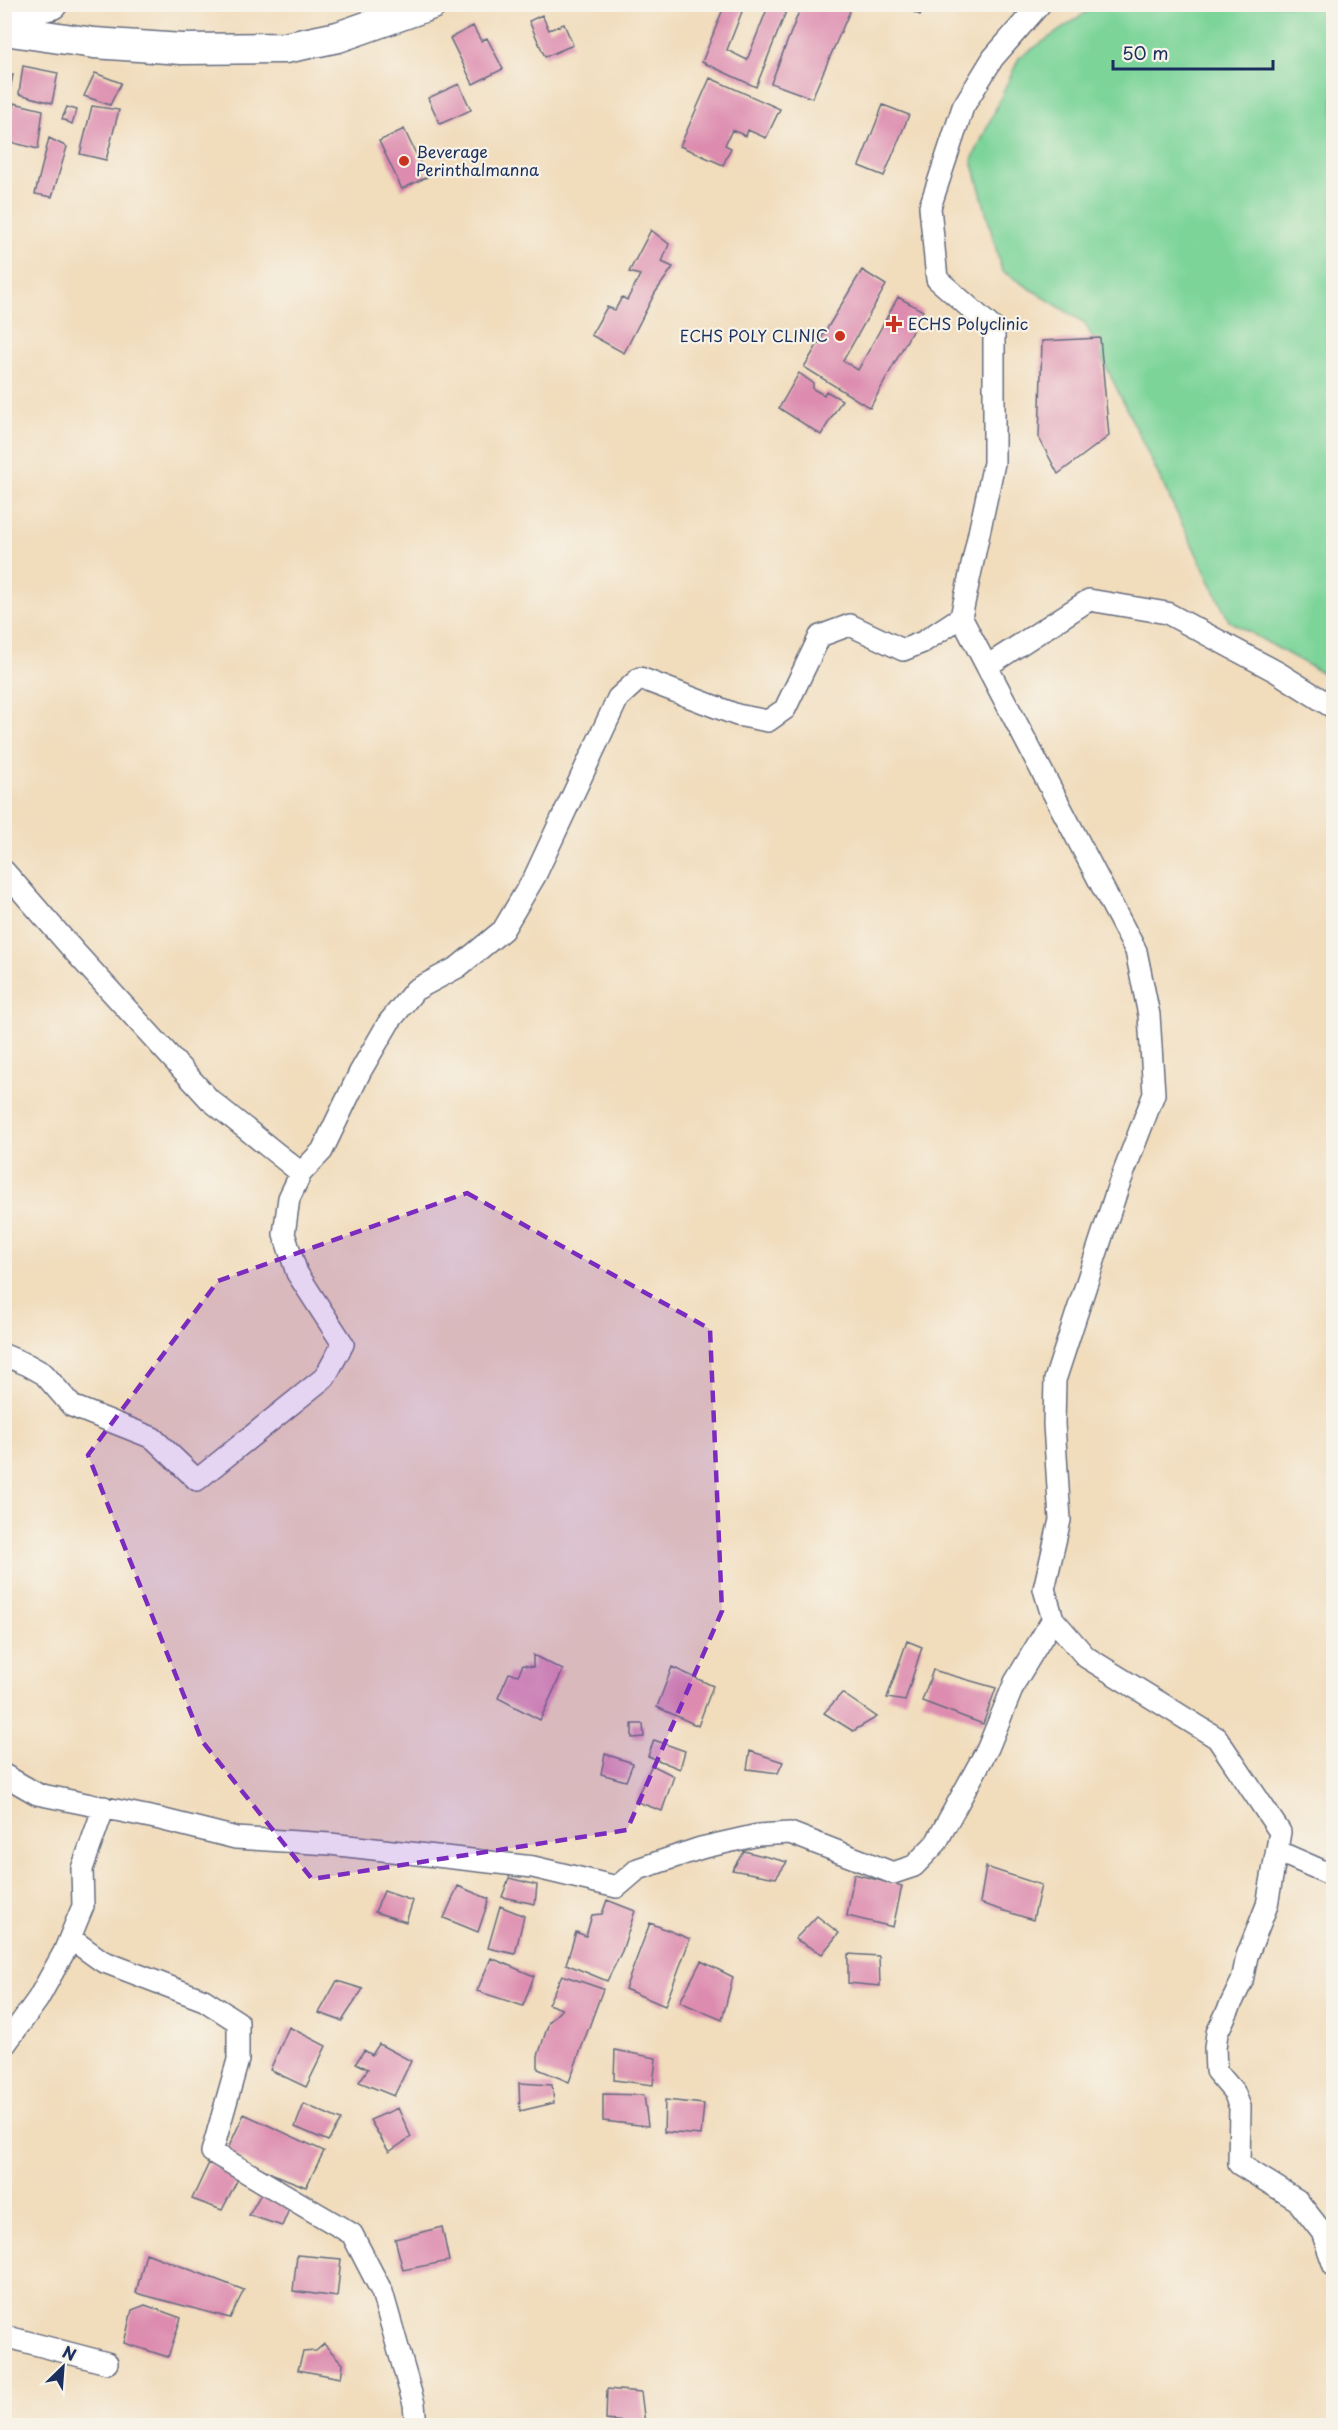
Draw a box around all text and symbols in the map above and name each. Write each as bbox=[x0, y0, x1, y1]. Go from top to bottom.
scale bar bbox=[1113, 33, 1274, 71]
text: 50 m bbox=[1122, 39, 1169, 66]
place label: Beverage Perinthalmanna bbox=[416, 139, 539, 181]
marker: Beverage Perinthalmanna bbox=[397, 154, 411, 168]
place label: ECHS Polyclinic bbox=[908, 311, 1028, 335]
marker: ECHS Polyclinic bbox=[885, 315, 903, 333]
place label: ECHS POLY CLINIC bbox=[680, 323, 828, 347]
marker: ECHS POLY CLINIC bbox=[833, 329, 847, 343]
north arrow bbox=[33, 2337, 93, 2397]
text: N bbox=[59, 2339, 81, 2366]

